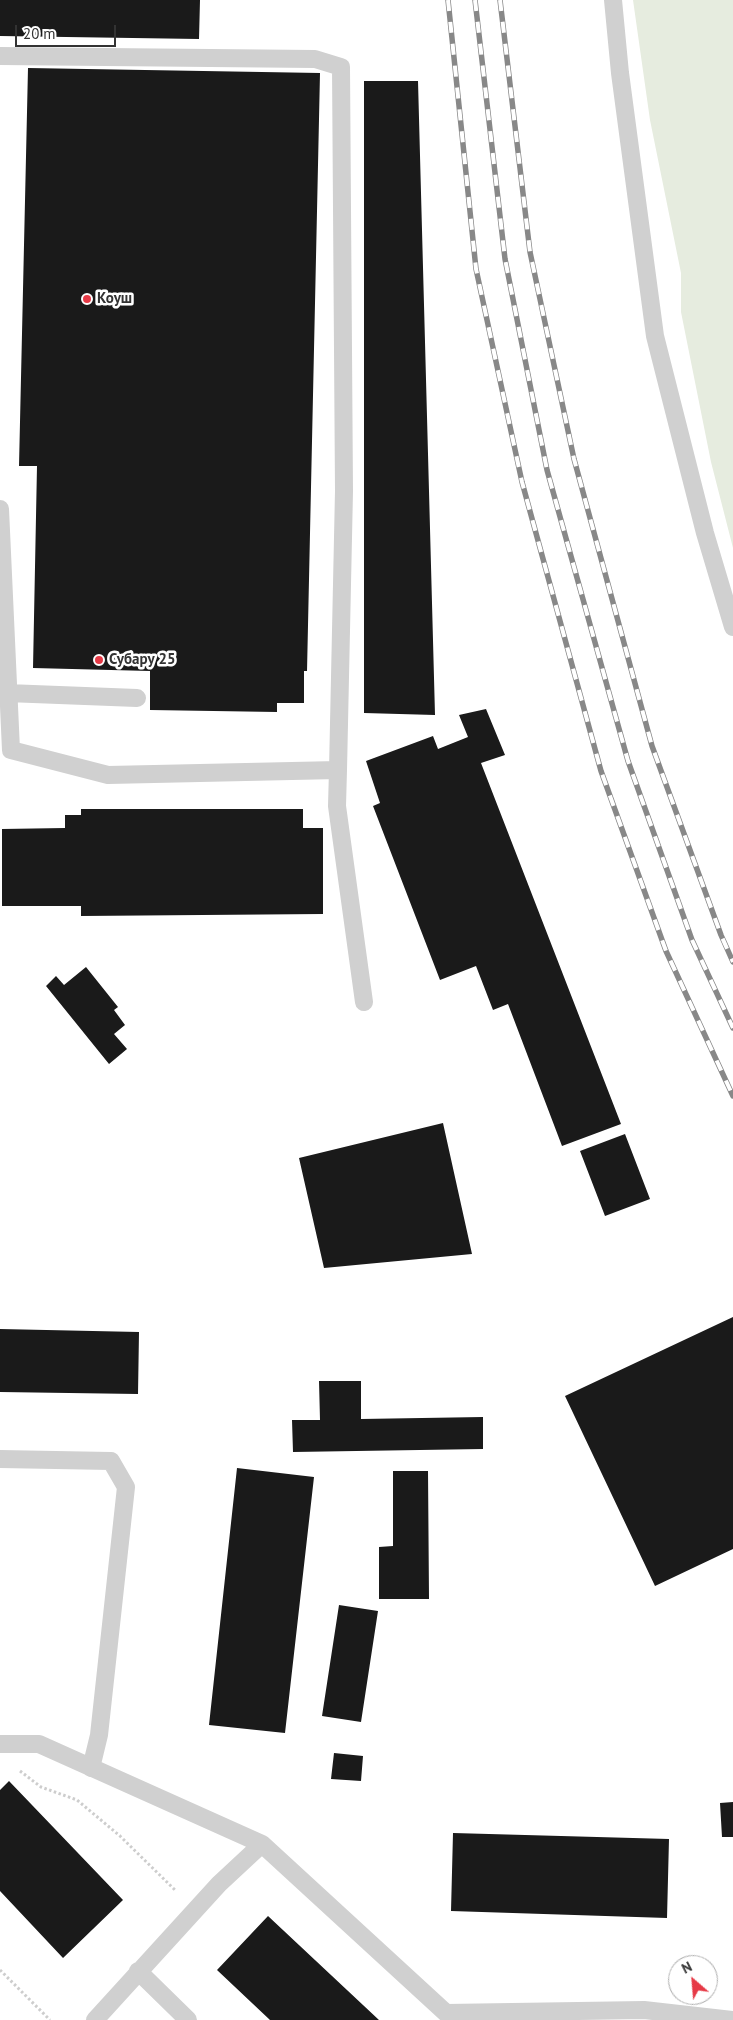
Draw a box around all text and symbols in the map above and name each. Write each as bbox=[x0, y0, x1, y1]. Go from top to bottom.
scale bar bbox=[18, 15, 119, 47]
text: 20 m bbox=[23, 24, 56, 43]
place label: Коуш bbox=[97, 290, 132, 308]
marker: Коуш bbox=[81, 293, 93, 305]
place label: Субару 25 bbox=[109, 651, 175, 669]
marker: Субару 25 bbox=[93, 654, 105, 666]
north arrow bbox=[668, 1955, 718, 2005]
text: N bbox=[678, 1957, 695, 1978]

